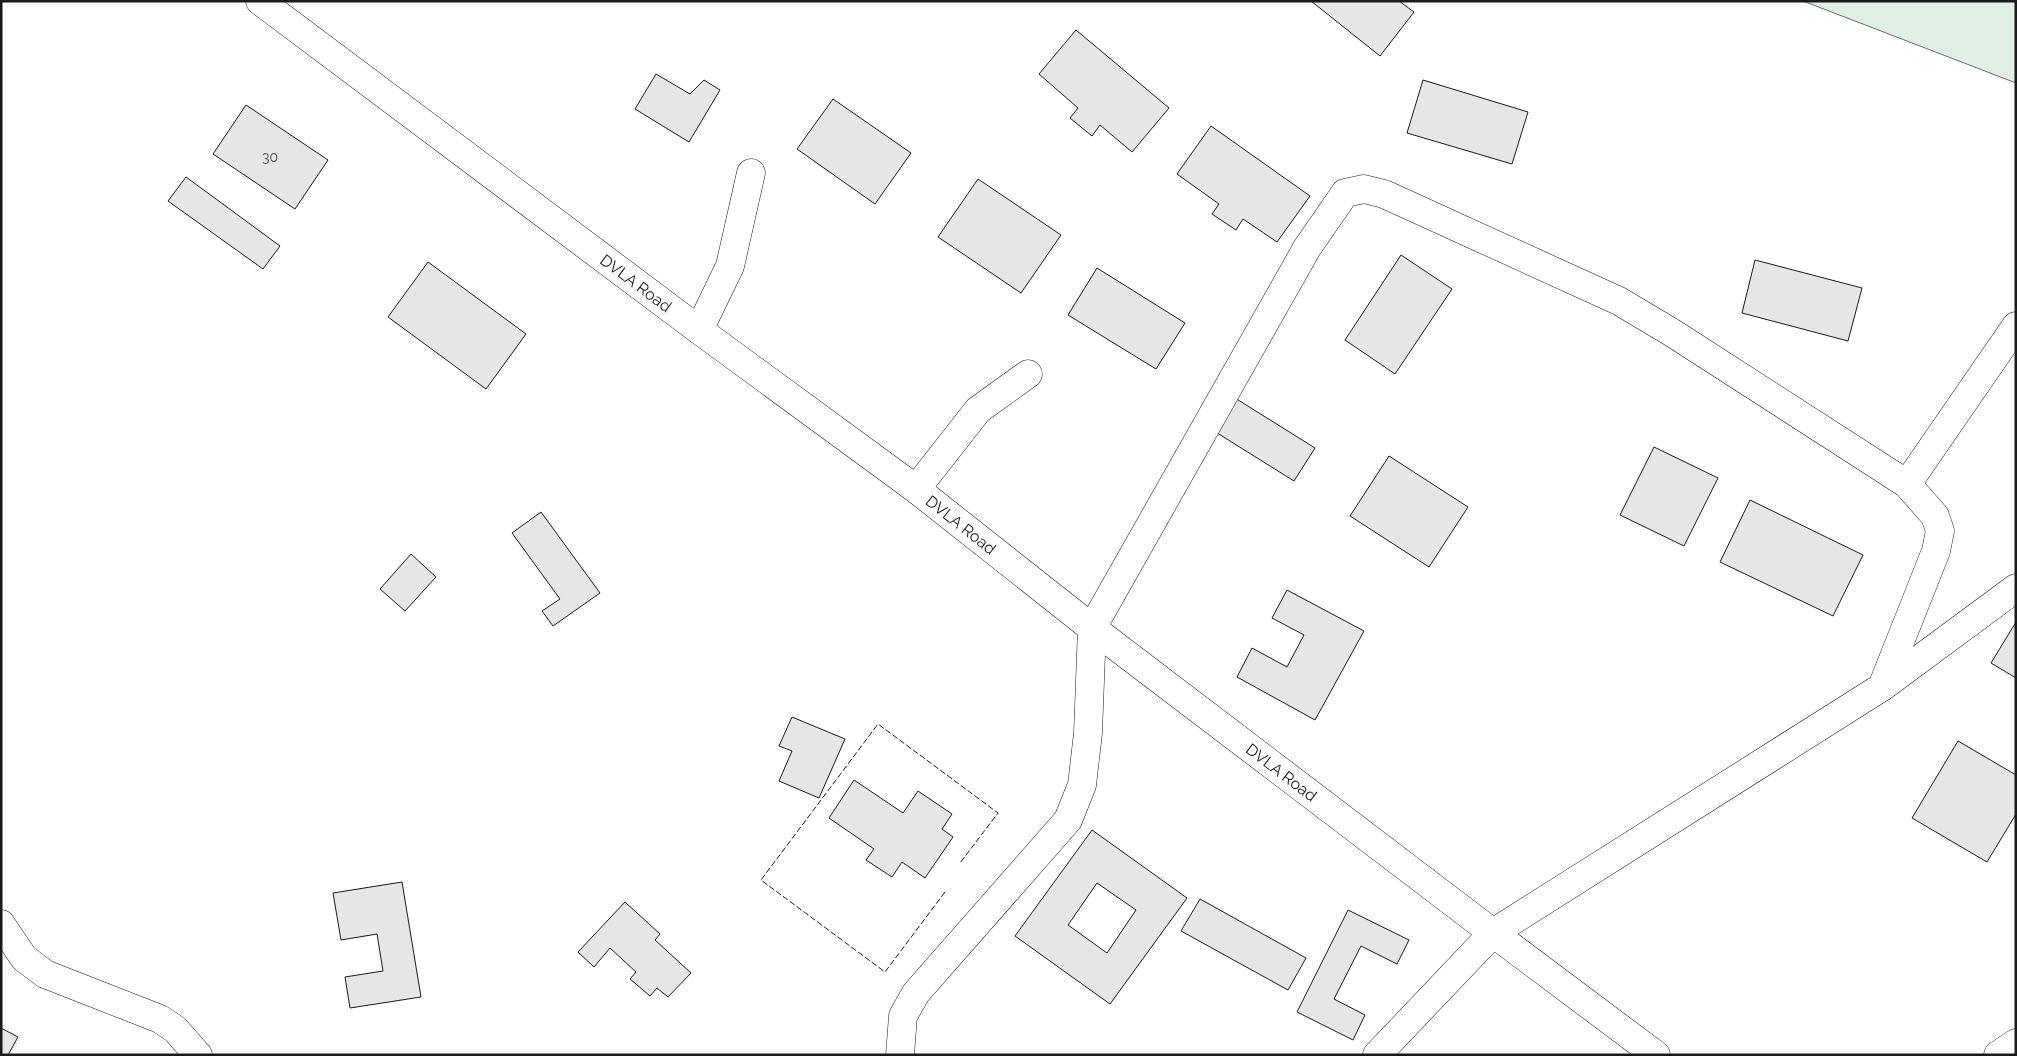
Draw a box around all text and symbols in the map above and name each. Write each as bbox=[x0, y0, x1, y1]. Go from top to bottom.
house number: 30 bbox=[262, 149, 278, 165]
street label: DVLA Road bbox=[596, 250, 675, 316]
street label: DVLA Road bbox=[922, 491, 1000, 558]
street label: DVLA Road bbox=[1242, 740, 1320, 806]

